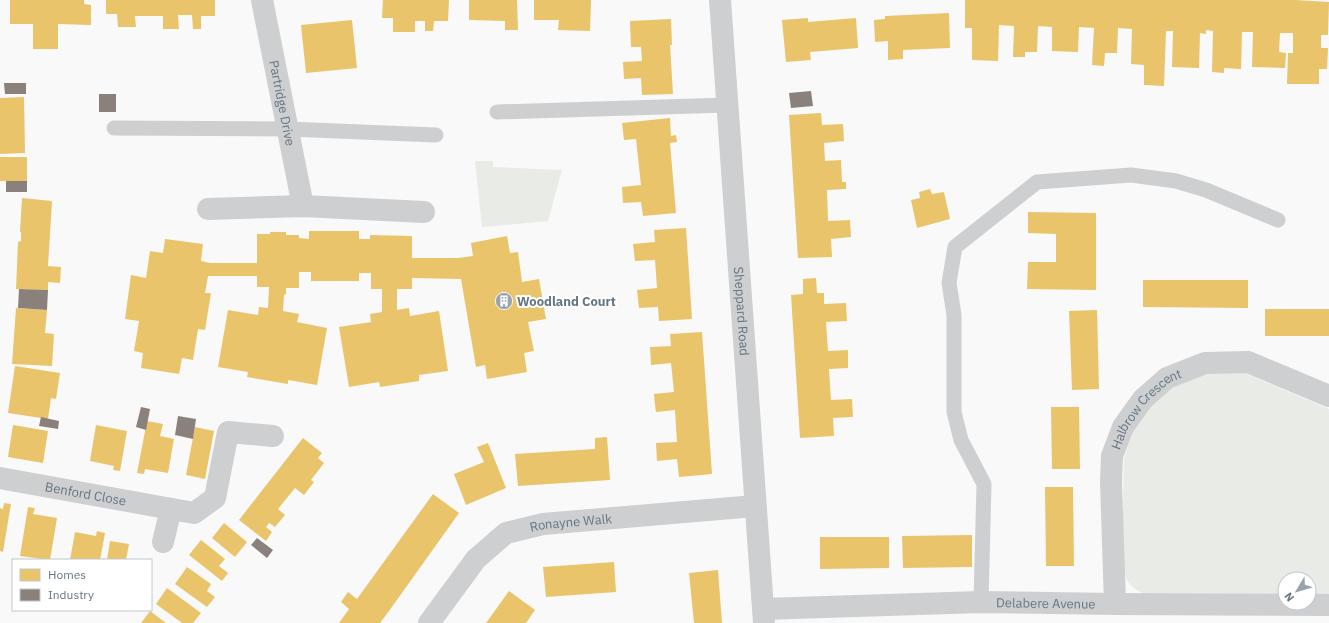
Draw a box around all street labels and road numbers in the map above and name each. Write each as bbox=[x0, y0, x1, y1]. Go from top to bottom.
street label: Partridge Drive bbox=[266, 59, 299, 147]
street label: Sheppard Road bbox=[730, 266, 754, 356]
street label: Halbrow Crescent bbox=[1107, 365, 1184, 452]
street label: Benford Close bbox=[44, 478, 128, 509]
street label: Ronayne Walk bbox=[528, 510, 613, 535]
street label: Delabere Avenue bbox=[996, 594, 1096, 612]

